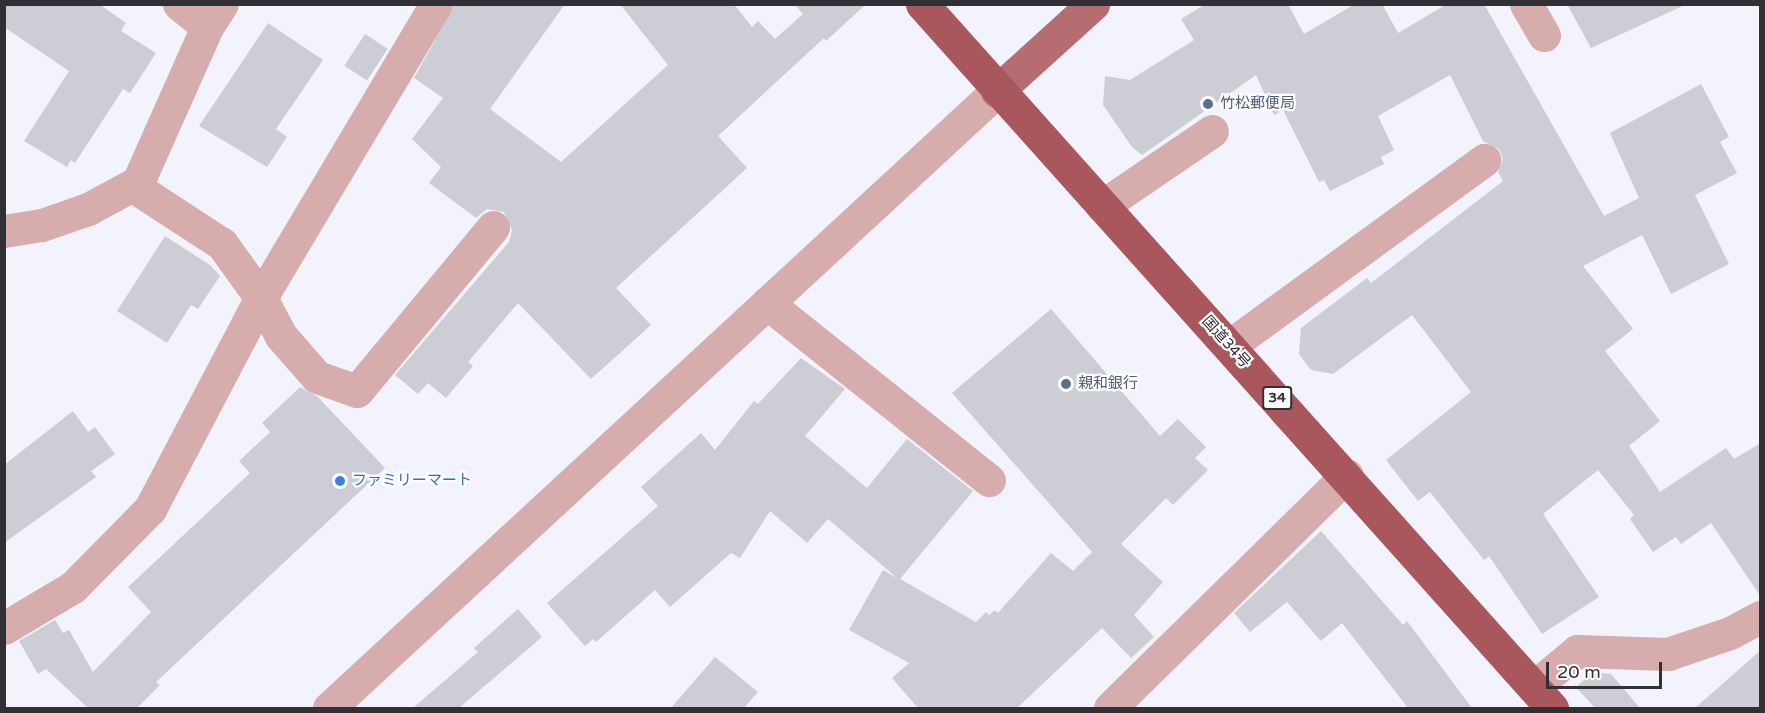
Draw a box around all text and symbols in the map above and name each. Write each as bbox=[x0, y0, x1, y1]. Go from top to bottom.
place label: 竹松郵便局 bbox=[1220, 95, 1295, 113]
marker: 竹松郵便局 bbox=[1201, 97, 1215, 111]
street label: 国道34号 bbox=[1198, 312, 1254, 372]
place label: 親和銀行 bbox=[1078, 375, 1138, 393]
marker: 親和銀行 bbox=[1059, 377, 1073, 391]
road number: 34 bbox=[1262, 387, 1292, 409]
place label: ファミリーマート bbox=[352, 472, 472, 490]
marker: ファミリーマート bbox=[333, 474, 347, 488]
scale bar bbox=[1549, 650, 1664, 688]
text: 20 m bbox=[1557, 661, 1601, 683]

